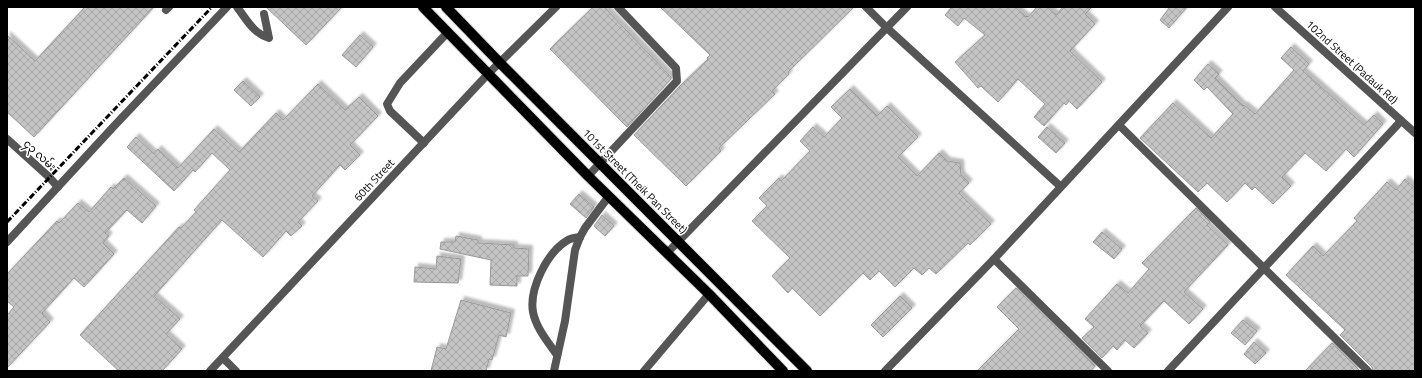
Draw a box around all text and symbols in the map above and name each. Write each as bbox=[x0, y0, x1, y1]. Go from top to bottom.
street label: 102nd Street (Padauk Rd) bbox=[1303, 16, 1401, 108]
street label: 101st Street (Theik Pan Street) bbox=[579, 125, 691, 237]
street label: ၄၃ လမ်း bbox=[19, 136, 60, 175]
street label: 60th Street bbox=[350, 155, 398, 205]

